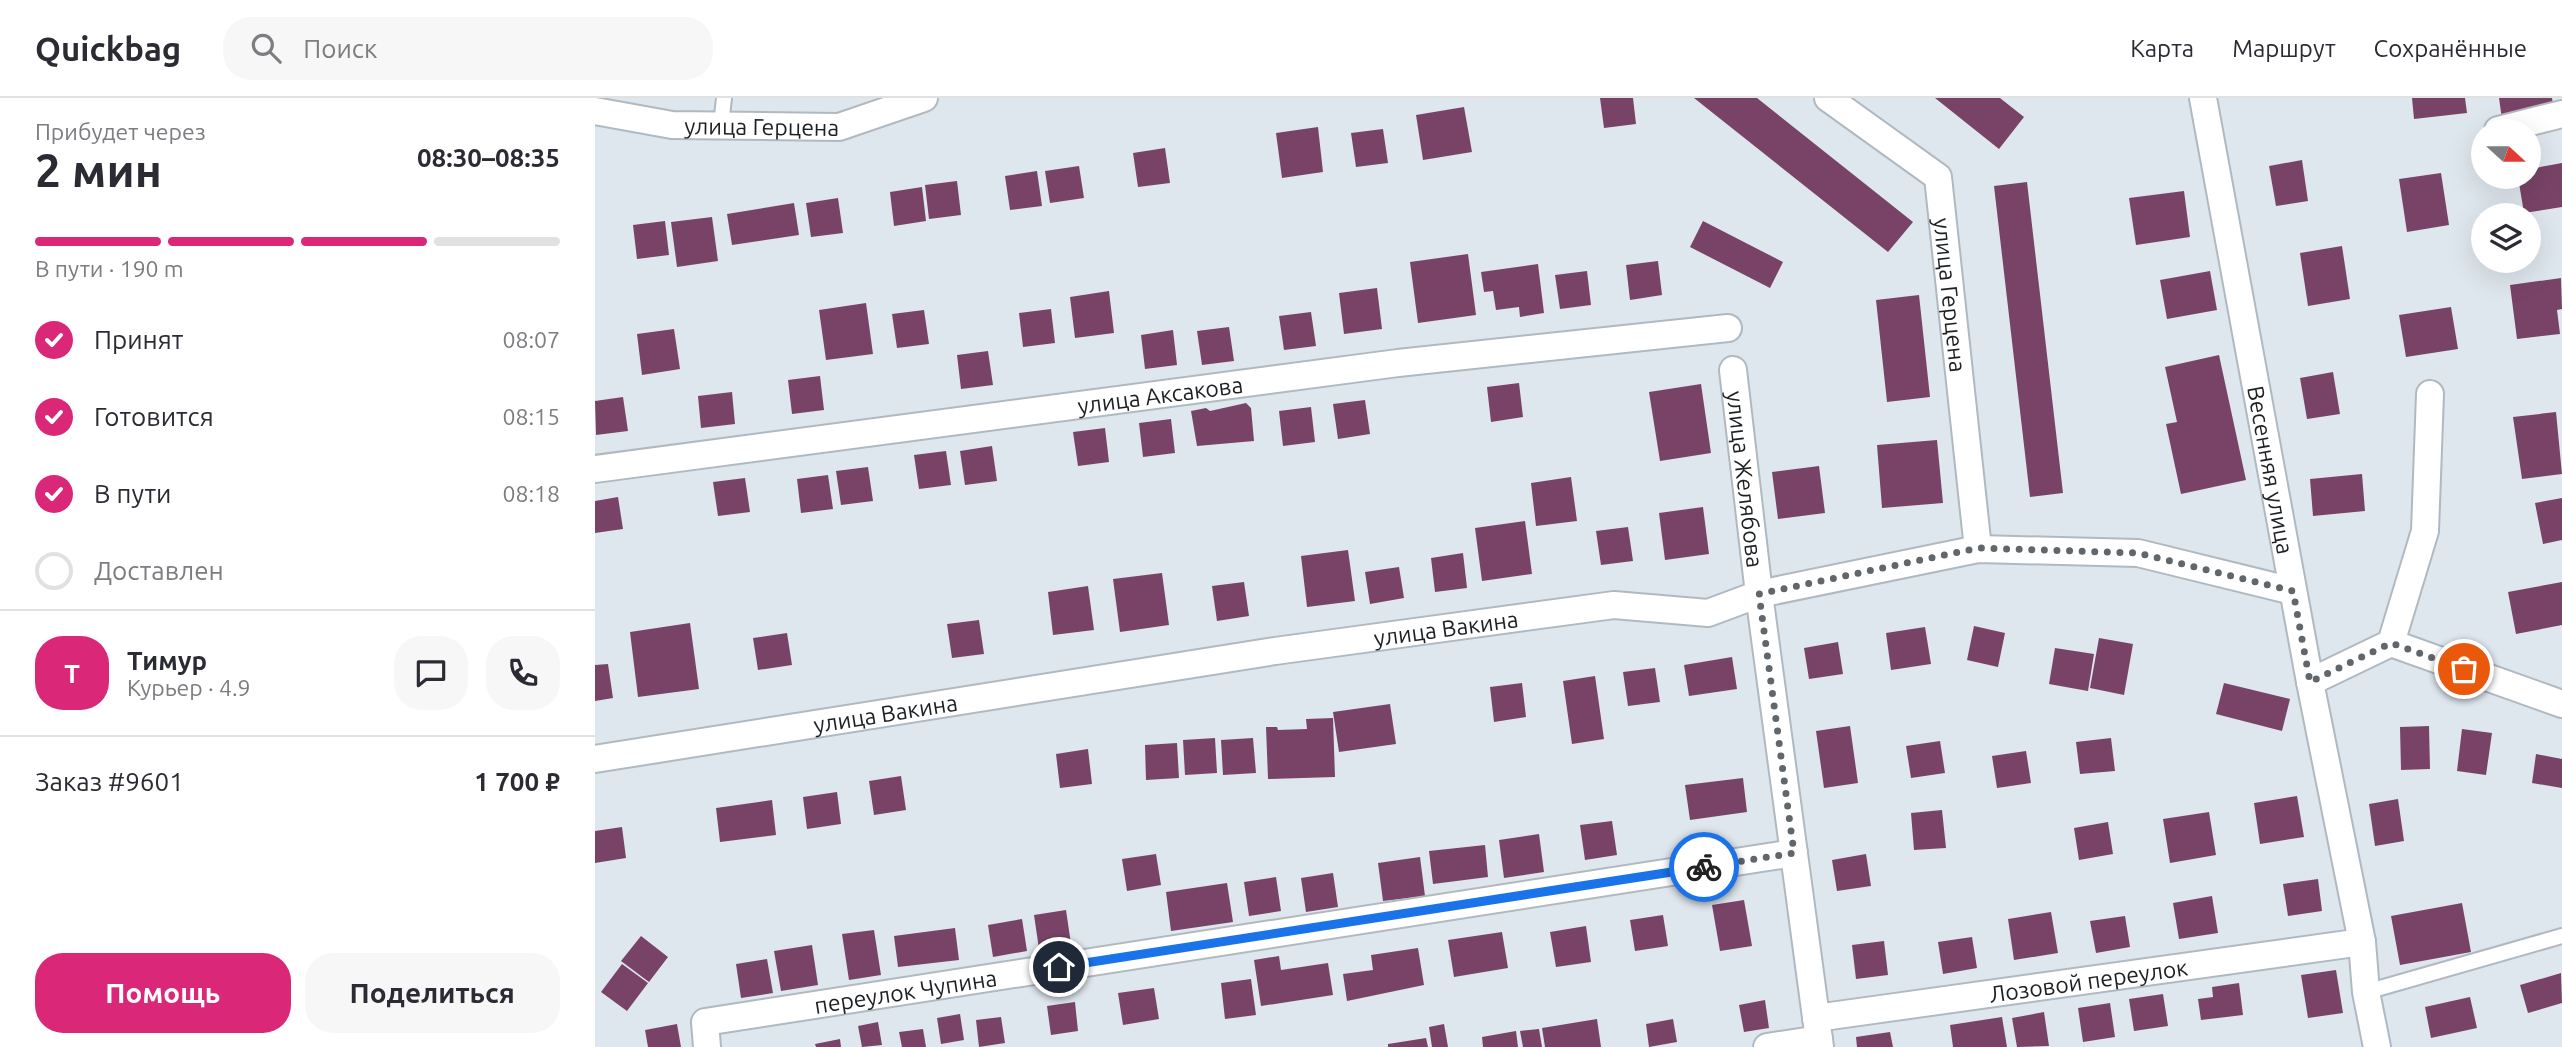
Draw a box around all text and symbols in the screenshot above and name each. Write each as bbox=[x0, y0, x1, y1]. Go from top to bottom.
search box bbox=[223, 17, 713, 80]
icon: search bbox=[247, 29, 285, 67]
text: Quickbag bbox=[35, 30, 181, 67]
text: Поиск bbox=[303, 34, 377, 63]
text: Карта bbox=[2130, 35, 2194, 62]
text: Маршрут bbox=[2232, 35, 2336, 62]
text: Сохранённые bbox=[2374, 35, 2527, 62]
street label: улица Герцена bbox=[684, 113, 839, 140]
text: Прибудет через bbox=[35, 119, 206, 144]
north arrow bbox=[2471, 119, 2541, 189]
map controls bbox=[2471, 119, 2541, 273]
text: 08:30–08:35 bbox=[417, 143, 560, 172]
text: 2 мин bbox=[35, 144, 162, 196]
button: layers bbox=[2471, 203, 2541, 273]
street label: улица Герцена bbox=[1930, 217, 1971, 373]
text: В пути · 190 m bbox=[35, 256, 184, 281]
icon: check bbox=[35, 321, 73, 359]
text: Принят bbox=[94, 325, 183, 354]
text: 08:07 bbox=[502, 327, 560, 352]
street label: улица Аксакова bbox=[1076, 371, 1244, 418]
street label: Весенняя улица bbox=[2243, 384, 2299, 556]
street label: улица Желябова bbox=[1723, 390, 1768, 569]
icon: check bbox=[35, 398, 73, 436]
text: Готовится bbox=[94, 402, 214, 431]
text: 08:15 bbox=[502, 404, 560, 429]
icon: check bbox=[35, 475, 73, 513]
text: В пути bbox=[94, 479, 171, 508]
text: 08:18 bbox=[502, 481, 560, 506]
text: Доставлен bbox=[94, 556, 224, 585]
street label: улица Вакина bbox=[1372, 606, 1520, 650]
button: chat bbox=[394, 636, 468, 710]
button: phone bbox=[486, 636, 560, 710]
pin bbox=[2434, 639, 2494, 699]
text: Тимур bbox=[127, 646, 207, 675]
icon: bag bbox=[2445, 650, 2483, 688]
text: Т bbox=[64, 659, 80, 688]
text: Курьер · 4.9 bbox=[127, 675, 251, 700]
street label: улица Вакина bbox=[812, 689, 959, 737]
text: Заказ #9601 bbox=[35, 767, 184, 796]
text: 1 700 ₽ bbox=[474, 767, 560, 796]
courier bbox=[1669, 832, 1739, 902]
icon: bike bbox=[1685, 848, 1723, 886]
pin bbox=[1029, 937, 1089, 997]
icon: home bbox=[1040, 948, 1078, 986]
button: Помощь bbox=[35, 953, 291, 1033]
button: Поделиться bbox=[305, 953, 560, 1033]
street label: Лозовой переулок bbox=[1987, 954, 2189, 1006]
street label: переулок Чупина bbox=[813, 964, 998, 1017]

